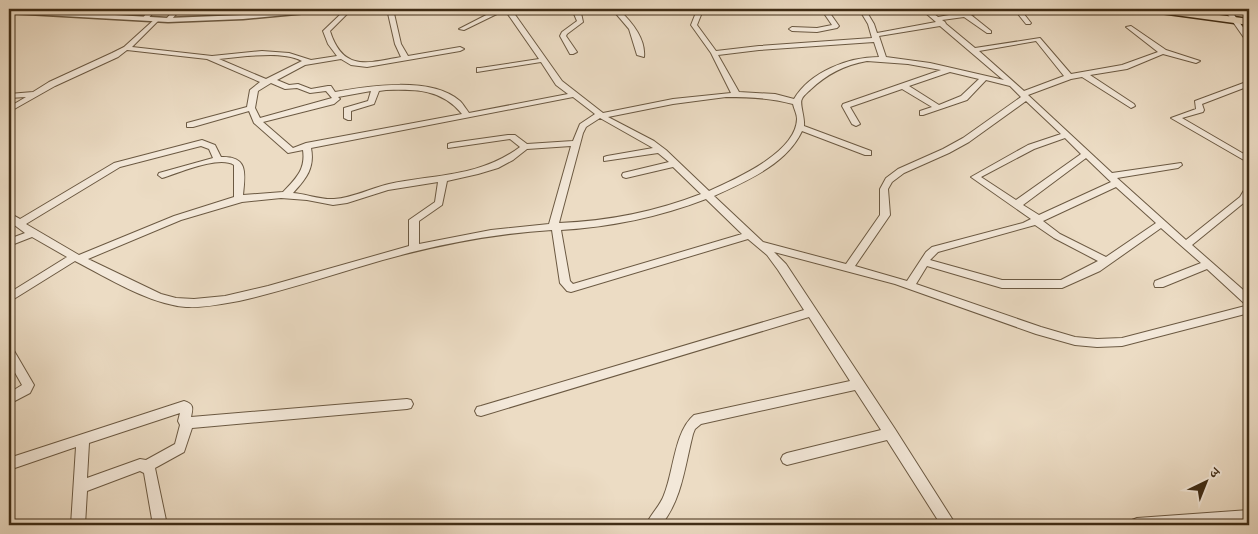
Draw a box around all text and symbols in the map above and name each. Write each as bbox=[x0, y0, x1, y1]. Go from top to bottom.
north arrow bbox=[1180, 456, 1230, 506]
text: उ bbox=[1205, 463, 1224, 482]

